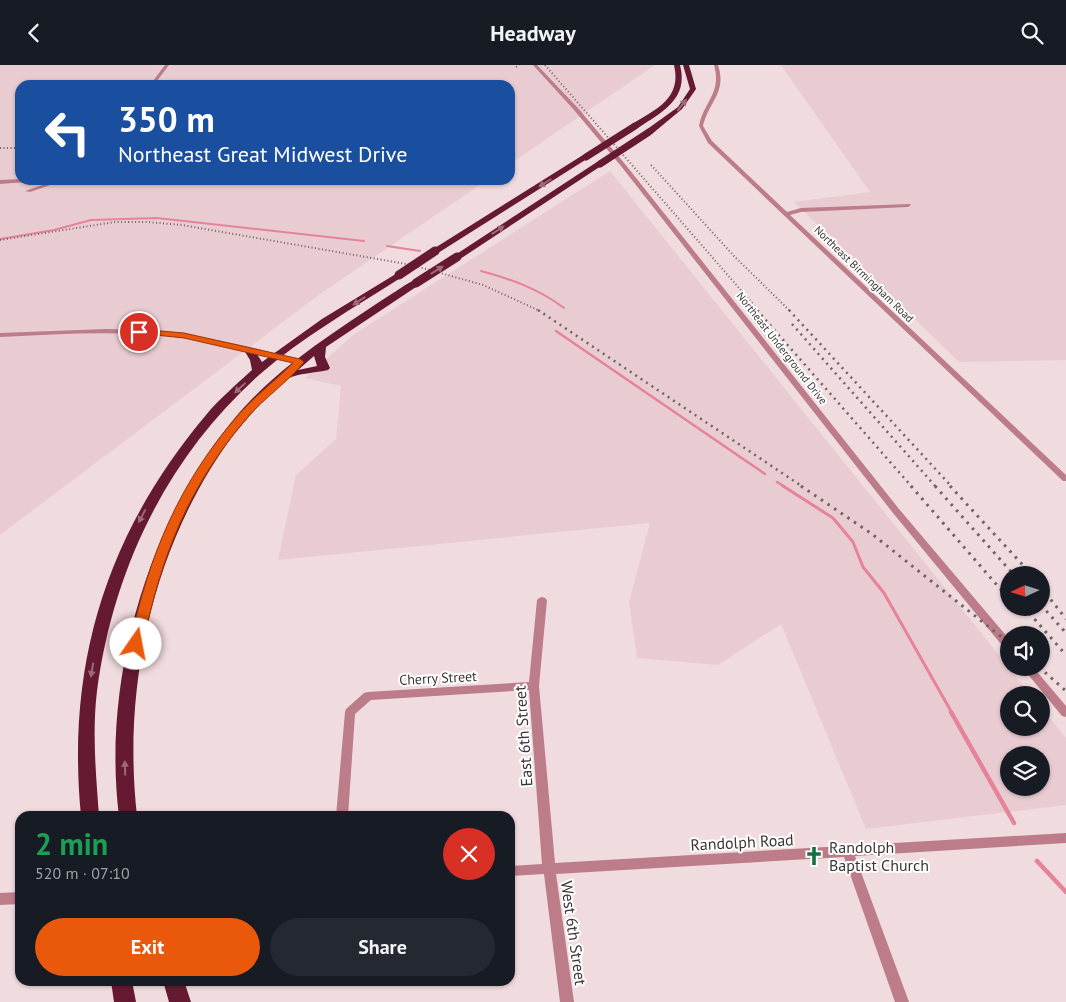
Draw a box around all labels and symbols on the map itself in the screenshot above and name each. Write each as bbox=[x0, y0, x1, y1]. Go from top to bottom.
one-way arrow bbox=[677, 99, 688, 112]
one-way arrow bbox=[538, 178, 551, 188]
street label: Northeast Birmingham Road bbox=[811, 223, 917, 325]
one-way arrow bbox=[492, 225, 505, 235]
one-way arrow bbox=[430, 265, 443, 274]
street label: Northeast Underground Drive bbox=[734, 289, 831, 407]
one-way arrow bbox=[352, 297, 365, 306]
pin bbox=[118, 311, 160, 353]
one-way arrow bbox=[234, 382, 246, 394]
one-way arrow bbox=[138, 509, 146, 524]
north arrow bbox=[1000, 566, 1050, 616]
position arrow bbox=[109, 617, 161, 669]
one-way arrow bbox=[88, 663, 96, 679]
street label: Cherry Street bbox=[399, 667, 478, 689]
street label: East 6th Street bbox=[509, 684, 536, 787]
one-way arrow bbox=[120, 759, 128, 775]
street label: Randolph Road bbox=[690, 829, 794, 855]
place label: Randolph Baptist Church bbox=[829, 837, 929, 875]
church icon: Randolph Baptist Church bbox=[803, 845, 825, 867]
street label: West 6th Street bbox=[557, 880, 591, 987]

